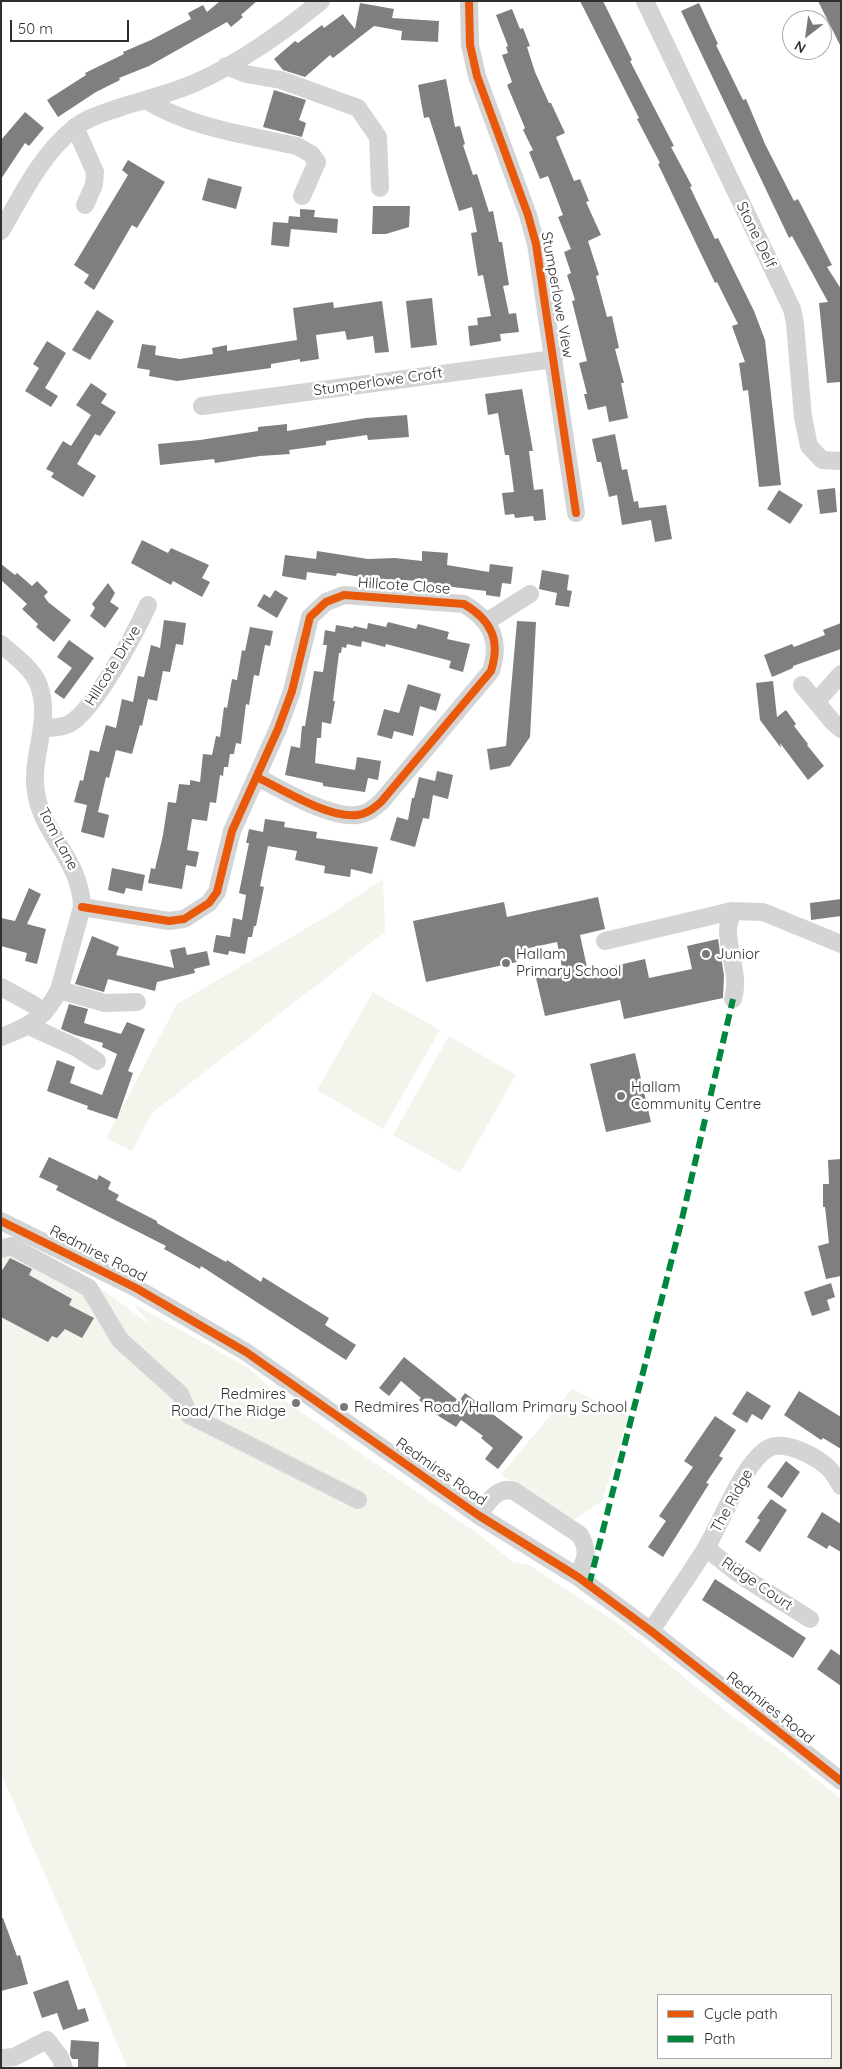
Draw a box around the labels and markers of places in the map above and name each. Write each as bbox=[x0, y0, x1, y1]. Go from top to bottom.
place label: Hallam Primary School bbox=[516, 945, 621, 980]
place label: Junior bbox=[716, 945, 760, 963]
marker: Junior bbox=[700, 948, 712, 960]
marker: Hallam Primary School bbox=[500, 957, 512, 969]
place label: Hallam Community Centre bbox=[631, 1078, 761, 1113]
marker: Hallam Community Centre bbox=[615, 1090, 627, 1102]
place label: Redmires Road/The Ridge bbox=[171, 1385, 286, 1420]
marker: Redmires Road/The Ridge bbox=[290, 1397, 302, 1409]
place label: Redmires Road/Hallam Primary School bbox=[354, 1398, 628, 1416]
marker: Redmires Road/Hallam Primary School bbox=[338, 1401, 350, 1413]

